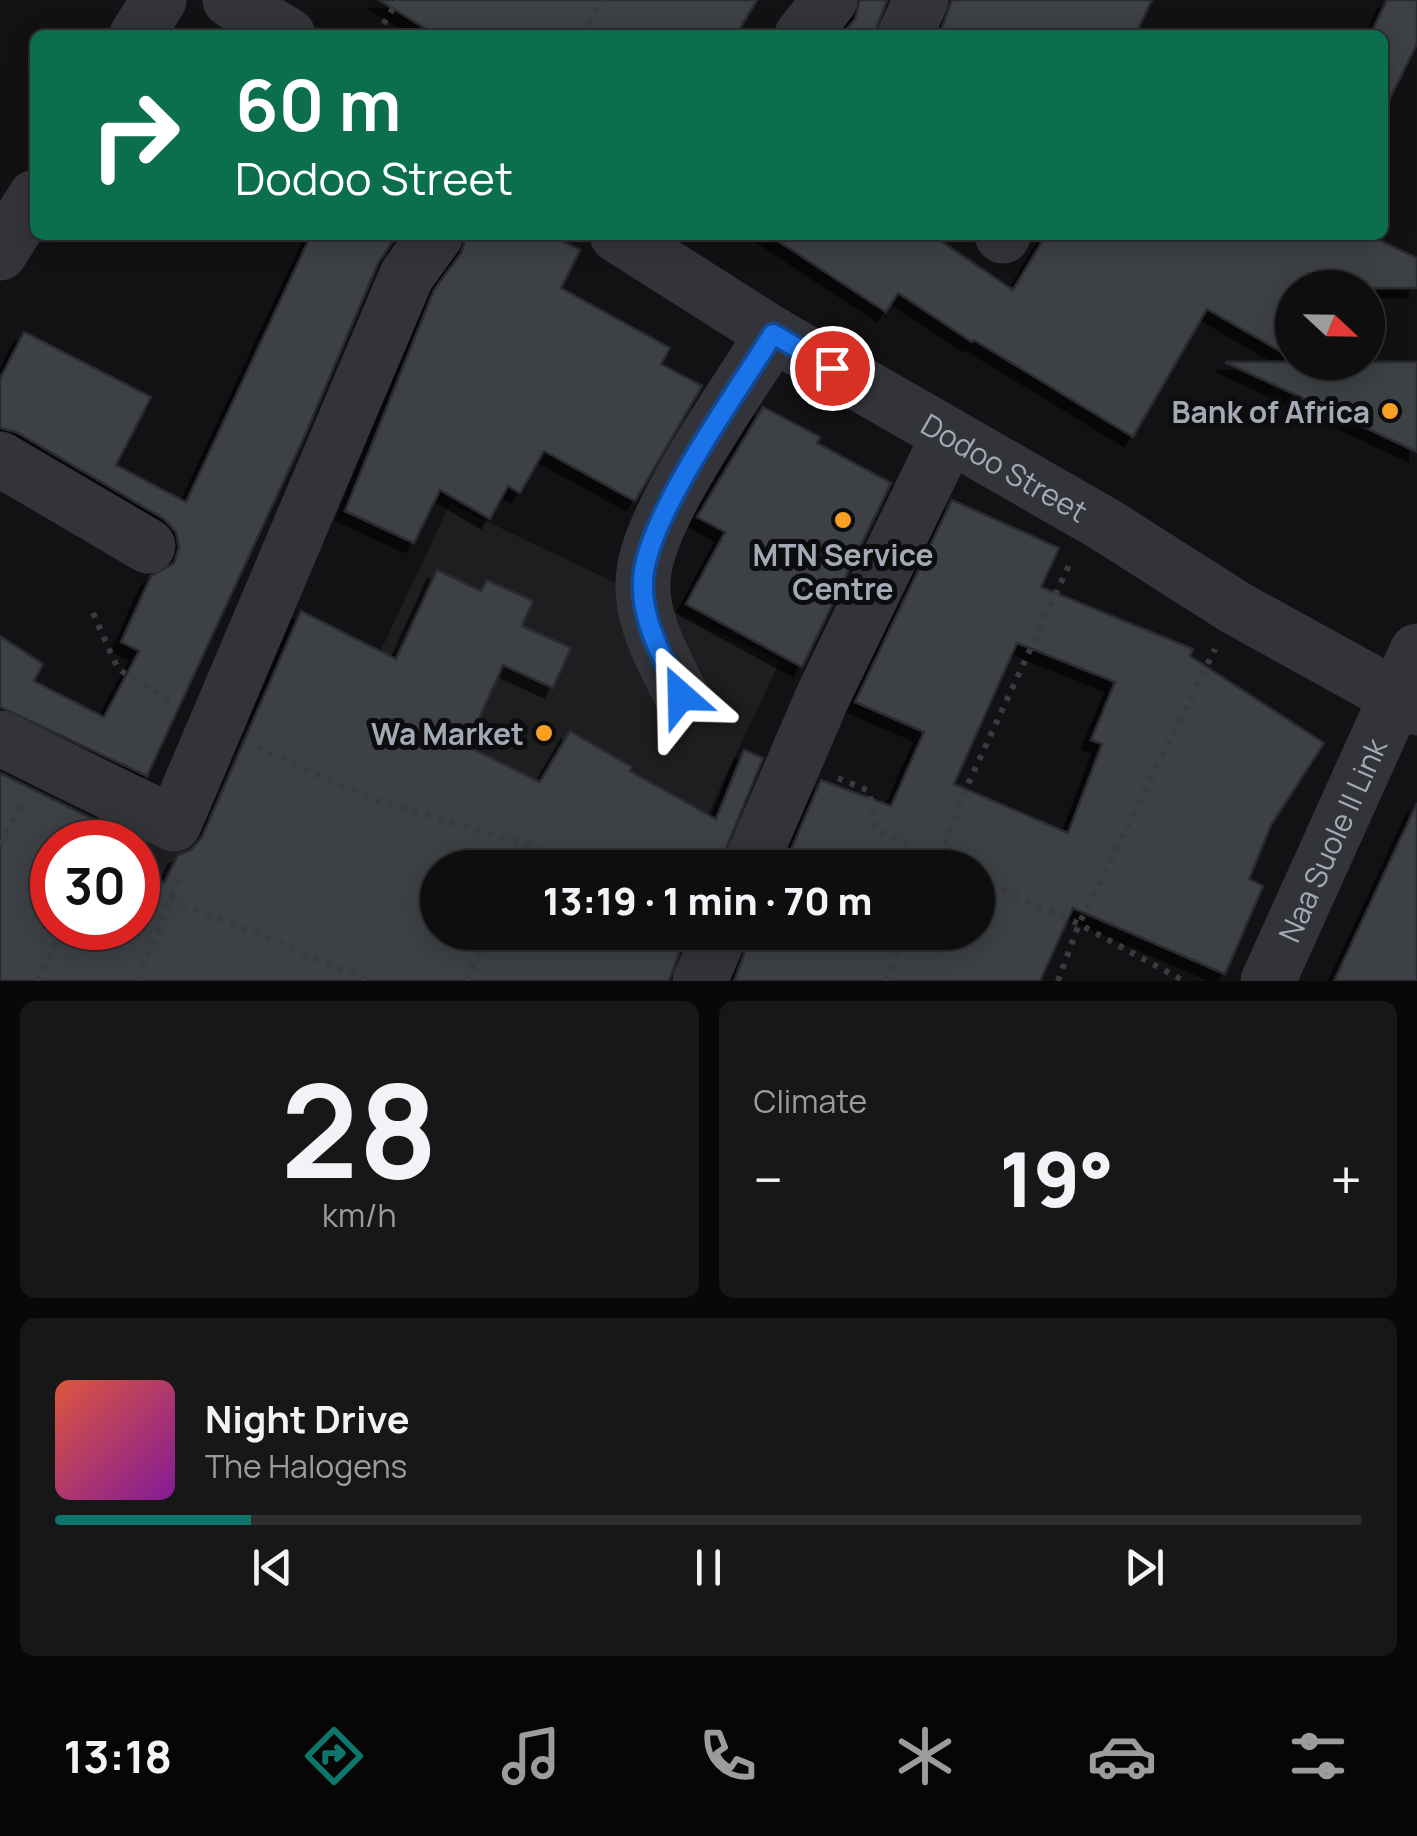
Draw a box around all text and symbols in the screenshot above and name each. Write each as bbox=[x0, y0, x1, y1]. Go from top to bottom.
text: 60 m bbox=[235, 56, 402, 152]
icon: right bbox=[70, 70, 200, 200]
text: Dodoo Street bbox=[235, 147, 513, 209]
north arrow bbox=[1275, 270, 1385, 380]
map controls bbox=[1275, 270, 1385, 380]
pin bbox=[790, 326, 875, 411]
icon: arrive bbox=[805, 341, 860, 396]
place label: Bank of Africa bbox=[1172, 391, 1370, 432]
marker: Bank of Africa bbox=[1379, 400, 1401, 422]
street label: Dodoo Street bbox=[914, 403, 1095, 531]
marker: MTN Service Centre bbox=[832, 509, 854, 531]
place label: MTN Service Centre bbox=[752, 534, 934, 609]
position arrow bbox=[629, 644, 733, 748]
place label: Wa Market bbox=[371, 713, 524, 754]
marker: Wa Market bbox=[533, 722, 555, 744]
street label: Naa Suole II Link bbox=[1268, 730, 1396, 948]
speed limit sign: 30 bbox=[30, 820, 160, 950]
text: 13:19 · 1 min · 70 m bbox=[543, 874, 872, 926]
text: 28 bbox=[281, 1039, 438, 1217]
text: Climate bbox=[754, 1079, 867, 1123]
text: 19° bbox=[1000, 1127, 1114, 1230]
text: − bbox=[754, 1141, 783, 1217]
text: + bbox=[1330, 1141, 1362, 1217]
text: km/h bbox=[322, 1193, 396, 1237]
text: Night Drive bbox=[205, 1392, 410, 1444]
text: The Halogens bbox=[205, 1444, 407, 1488]
icon: previous bbox=[245, 1540, 300, 1595]
icon: pause bbox=[681, 1540, 736, 1595]
icon: next bbox=[1117, 1540, 1172, 1595]
icon: directions bbox=[299, 1721, 369, 1791]
icon: music bbox=[496, 1721, 566, 1791]
icon: phone bbox=[693, 1721, 763, 1791]
icon: climate bbox=[890, 1721, 960, 1791]
icon: car bbox=[1087, 1721, 1157, 1791]
icon: filters bbox=[1283, 1721, 1353, 1791]
text: 13:18 bbox=[63, 1725, 172, 1787]

